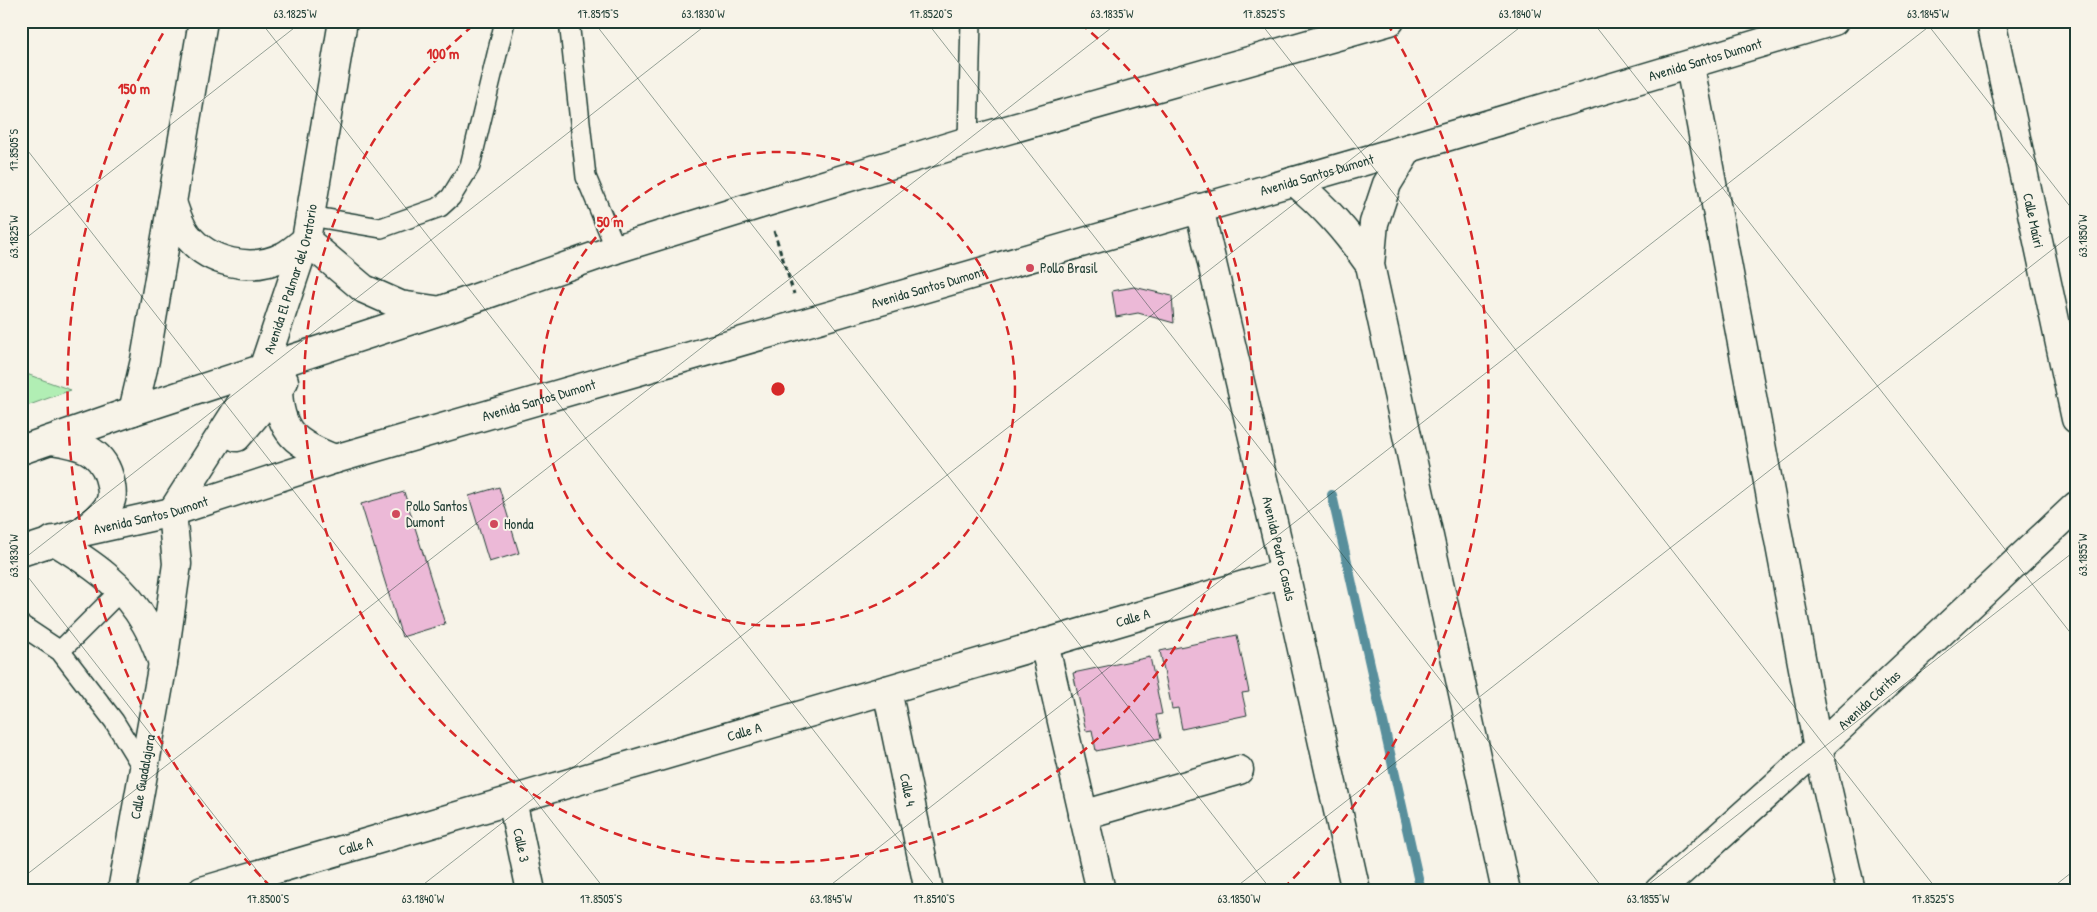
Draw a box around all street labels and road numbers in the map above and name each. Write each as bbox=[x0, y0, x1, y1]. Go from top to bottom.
street label: Avenida Santos Dumont bbox=[1646, 33, 1764, 85]
street label: Avenida Santos Dumont bbox=[1258, 149, 1376, 200]
street label: Calle Maúri bbox=[2019, 191, 2049, 250]
street label: Avenida El Palmar del Oratorio bbox=[259, 202, 321, 356]
street label: Avenida Santos Dumont bbox=[869, 261, 987, 312]
street label: Avenida Santos Dumont bbox=[480, 374, 598, 425]
street label: Avenida Santos Dumont bbox=[92, 491, 211, 538]
street label: Avenida Pedro Casals bbox=[1258, 494, 1301, 603]
street label: Calle A bbox=[1113, 603, 1152, 631]
street label: Avenida Cáritas bbox=[1833, 666, 1904, 734]
street label: Calle A bbox=[725, 717, 764, 745]
street label: Calle Guadalajara bbox=[125, 732, 159, 821]
street label: Calle 4 bbox=[896, 772, 921, 808]
street label: Calle 3 bbox=[509, 826, 535, 864]
street label: Calle A bbox=[336, 831, 375, 859]

